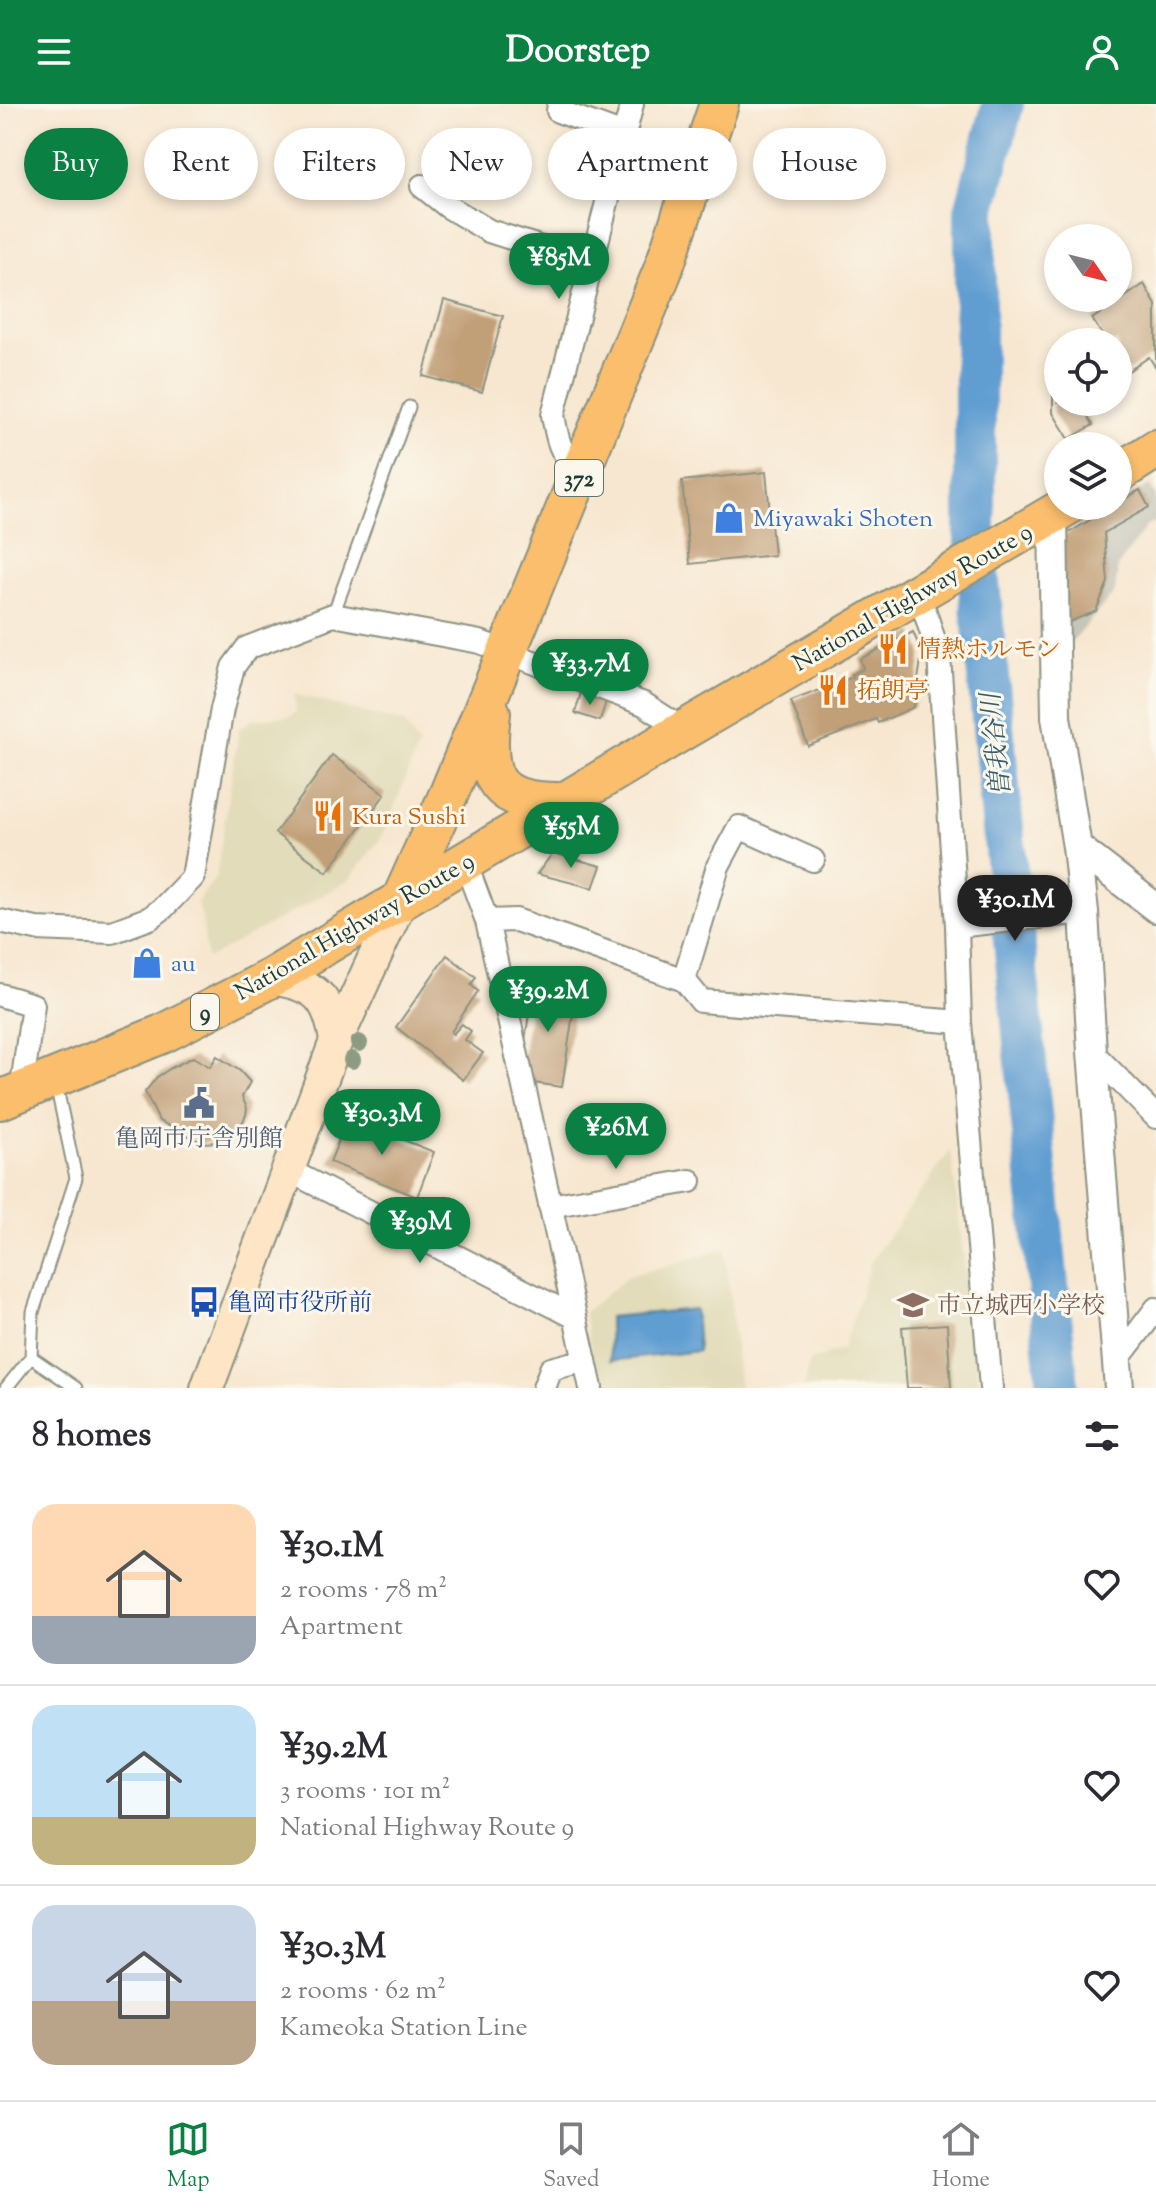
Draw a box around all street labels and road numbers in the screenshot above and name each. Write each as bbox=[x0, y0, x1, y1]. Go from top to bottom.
road number: 372 bbox=[555, 460, 603, 496]
street label: National Highway Route 9 bbox=[787, 516, 1039, 681]
street label: National Highway Route 9 bbox=[229, 845, 481, 1010]
road number: 9 bbox=[191, 994, 219, 1030]

